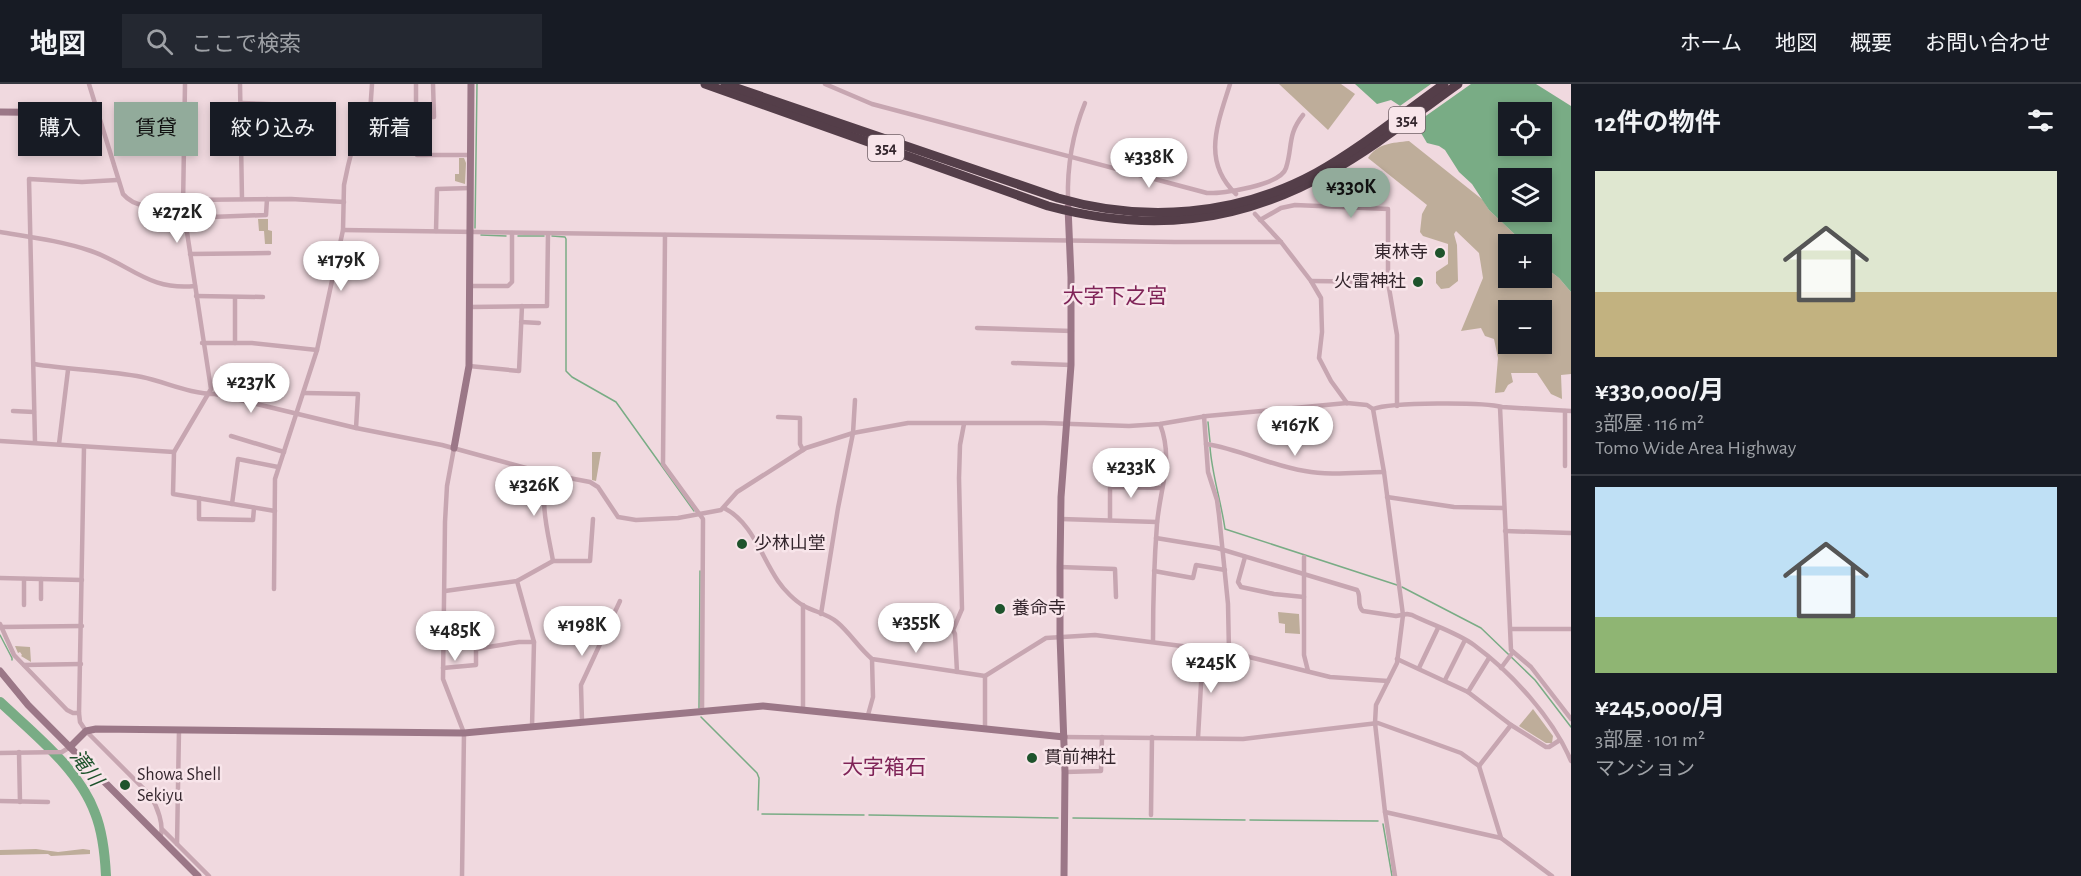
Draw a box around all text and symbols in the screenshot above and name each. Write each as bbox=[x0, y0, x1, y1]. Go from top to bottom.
search box bbox=[122, 14, 542, 68]
icon: search bbox=[143, 25, 176, 58]
text: 地図 bbox=[30, 31, 86, 59]
text: ここで検索 bbox=[191, 33, 301, 55]
text: ホーム bbox=[1680, 33, 1742, 54]
text: 地図 bbox=[1775, 33, 1817, 54]
text: 概要 bbox=[1850, 33, 1892, 54]
text: お問い合わせ bbox=[1925, 33, 2051, 54]
chip: 購入 bbox=[18, 102, 102, 156]
chip: 賃貸 bbox=[114, 102, 198, 156]
chip: 絞り込み bbox=[210, 102, 336, 156]
chip: 新着 bbox=[348, 102, 432, 156]
map controls bbox=[1498, 102, 1552, 354]
button: locate bbox=[1498, 102, 1552, 156]
icon: filters bbox=[2024, 104, 2057, 137]
road number: 354 bbox=[1389, 107, 1425, 133]
text: 12件の物件 bbox=[1595, 110, 1721, 136]
road number: 354 bbox=[868, 135, 904, 161]
pin: ¥338K bbox=[1107, 138, 1191, 189]
text: ¥338K bbox=[1124, 147, 1174, 167]
pin: ¥330K bbox=[1309, 168, 1393, 219]
button: layers bbox=[1498, 168, 1552, 222]
text: ¥330K bbox=[1326, 177, 1376, 197]
pin: ¥272K bbox=[135, 193, 219, 244]
text: ¥272K bbox=[152, 202, 202, 222]
icon: home bbox=[1772, 210, 1880, 318]
button: + bbox=[1498, 234, 1552, 288]
pin: ¥179K bbox=[299, 241, 383, 292]
place label: 東林寺 bbox=[1374, 243, 1428, 262]
marker: 東林寺 bbox=[1433, 246, 1447, 260]
text: ¥179K bbox=[317, 250, 365, 270]
place label: 火雷神社 bbox=[1334, 272, 1406, 291]
marker: 火雷神社 bbox=[1411, 275, 1425, 289]
district label: 大字下之宮 bbox=[1063, 285, 1168, 307]
button: − bbox=[1498, 300, 1552, 354]
pin: ¥237K bbox=[209, 363, 293, 414]
text: ¥237K bbox=[227, 372, 275, 392]
text: ¥330,000/月 bbox=[1595, 378, 1725, 404]
pin: ¥167K bbox=[1253, 406, 1337, 457]
text: 3部屋 · 116 m² bbox=[1595, 414, 1704, 434]
text: ¥167K bbox=[1271, 415, 1319, 435]
text: Tomo Wide Area Highway bbox=[1595, 438, 1796, 458]
pin: ¥233K bbox=[1089, 448, 1173, 499]
text: ¥233K bbox=[1107, 457, 1155, 477]
pin: ¥326K bbox=[492, 466, 576, 517]
text: ¥326K bbox=[509, 475, 559, 495]
icon: home bbox=[1772, 526, 1880, 634]
place label: 少林山堂 bbox=[754, 534, 826, 553]
marker: 少林山堂 bbox=[735, 537, 749, 551]
place label: 養命寺 bbox=[1012, 598, 1066, 618]
marker: 養命寺 bbox=[993, 602, 1007, 616]
pin: ¥355K bbox=[874, 603, 958, 654]
pin: ¥198K bbox=[540, 606, 624, 657]
pin: ¥485K bbox=[413, 611, 497, 662]
text: ¥355K bbox=[892, 612, 940, 632]
text: ¥198K bbox=[558, 615, 606, 635]
text: ¥485K bbox=[430, 620, 480, 640]
pin: ¥245K bbox=[1169, 643, 1253, 694]
text: ¥245K bbox=[1186, 652, 1236, 672]
text: ¥245,000/月 bbox=[1595, 694, 1725, 720]
text: 3部屋 · 101 m² bbox=[1595, 730, 1705, 750]
water label: 滝川 bbox=[66, 745, 108, 792]
place label: 貫前神社 bbox=[1044, 747, 1116, 767]
marker: 貫前神社 bbox=[1025, 751, 1039, 765]
district label: 大字箱石 bbox=[842, 756, 926, 778]
text: マンション bbox=[1595, 759, 1695, 779]
place label: Showa Shell Sekiyu bbox=[137, 766, 221, 805]
marker: Showa Shell Sekiyu bbox=[118, 778, 132, 792]

